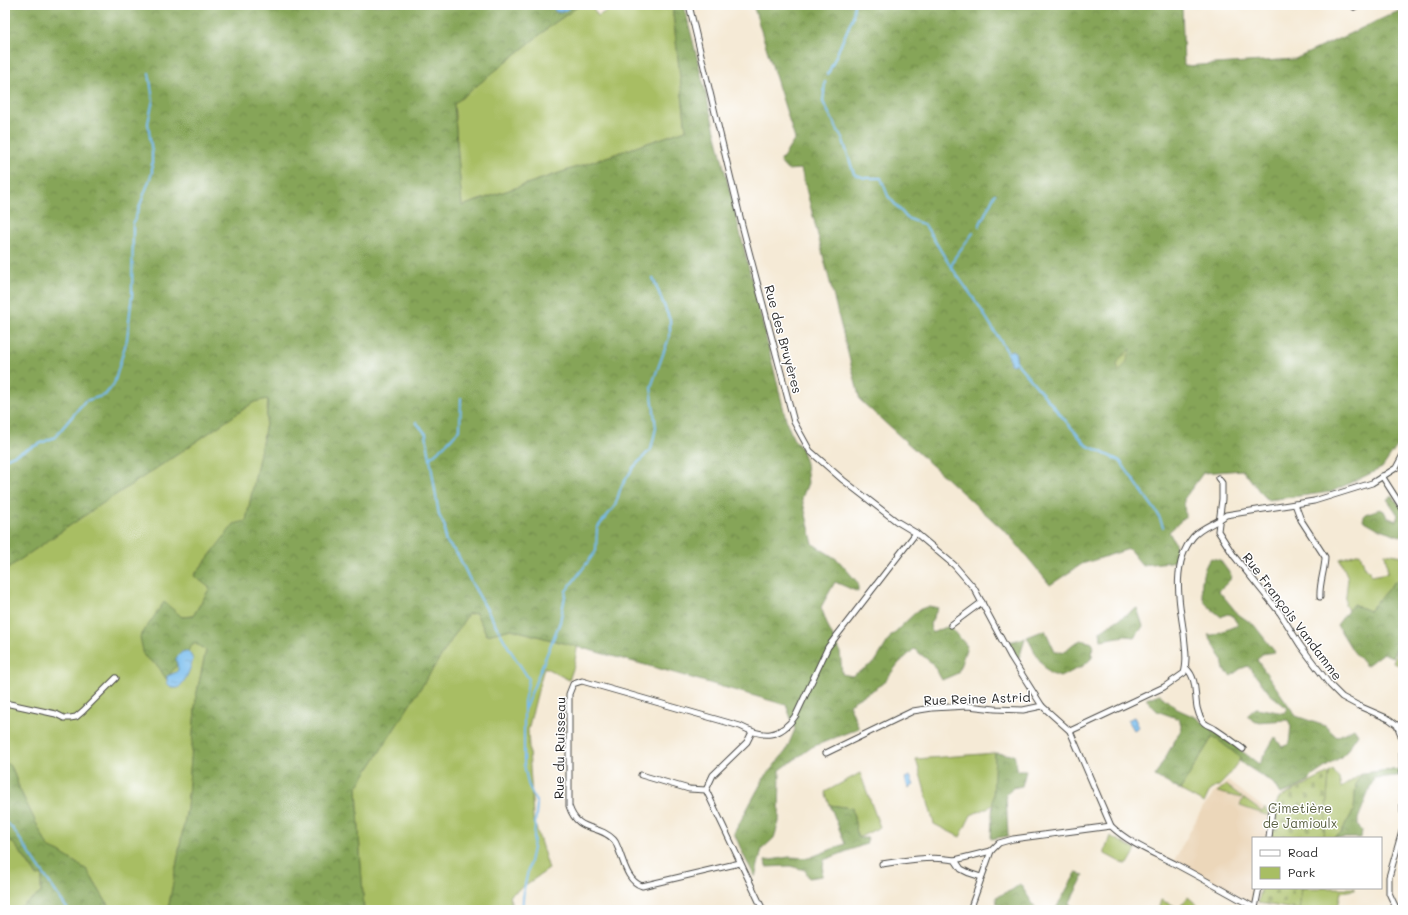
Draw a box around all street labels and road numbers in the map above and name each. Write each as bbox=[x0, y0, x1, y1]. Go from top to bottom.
street label: Rue des Bruyères bbox=[761, 283, 807, 395]
street label: Rue François Vandamme bbox=[1239, 549, 1347, 683]
street label: Rue Reine Astrid bbox=[923, 688, 1031, 708]
street label: Rue du Ruisseau bbox=[550, 697, 568, 799]

